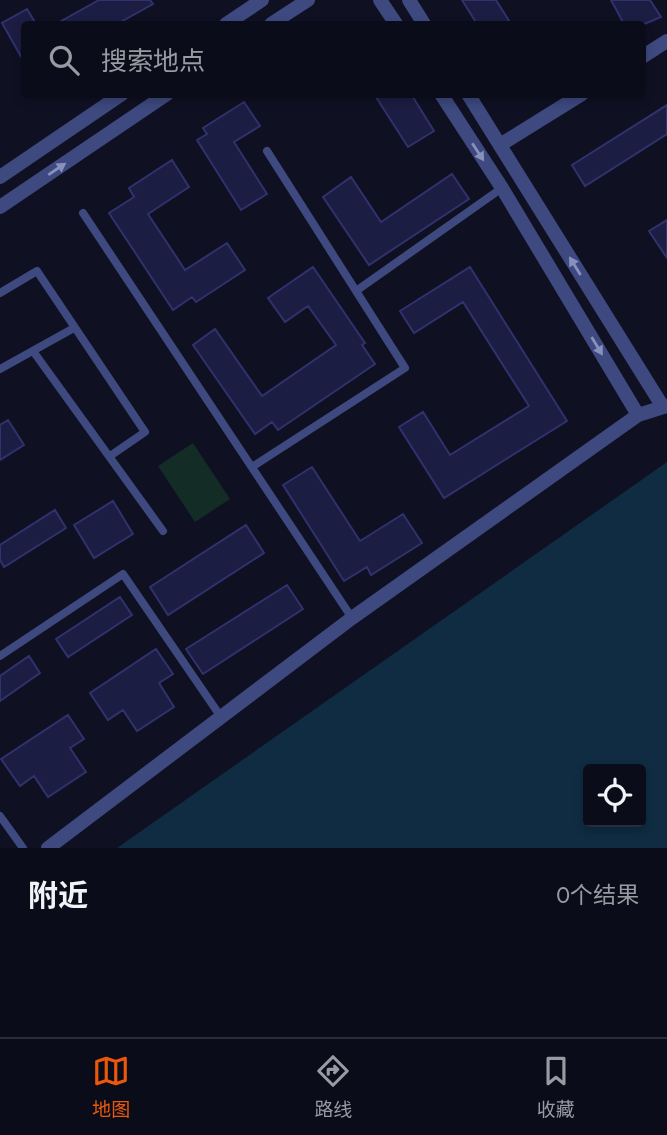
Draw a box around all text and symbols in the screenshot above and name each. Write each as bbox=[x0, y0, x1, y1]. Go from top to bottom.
search box bbox=[21, 21, 646, 98]
icon: search bbox=[45, 41, 83, 79]
text: 搜索地点 bbox=[101, 42, 205, 80]
one-way arrow bbox=[471, 143, 485, 161]
one-way arrow bbox=[47, 163, 66, 176]
one-way arrow bbox=[569, 256, 582, 275]
one-way arrow bbox=[590, 336, 603, 355]
map controls bbox=[583, 764, 646, 827]
button: locate bbox=[583, 764, 646, 827]
text: 附近 bbox=[28, 874, 88, 917]
text: 0个结果 bbox=[556, 878, 639, 912]
tab: 地图 bbox=[92, 1052, 130, 1123]
tab: 路线 bbox=[314, 1052, 353, 1123]
tab: 收藏 bbox=[537, 1052, 575, 1123]

